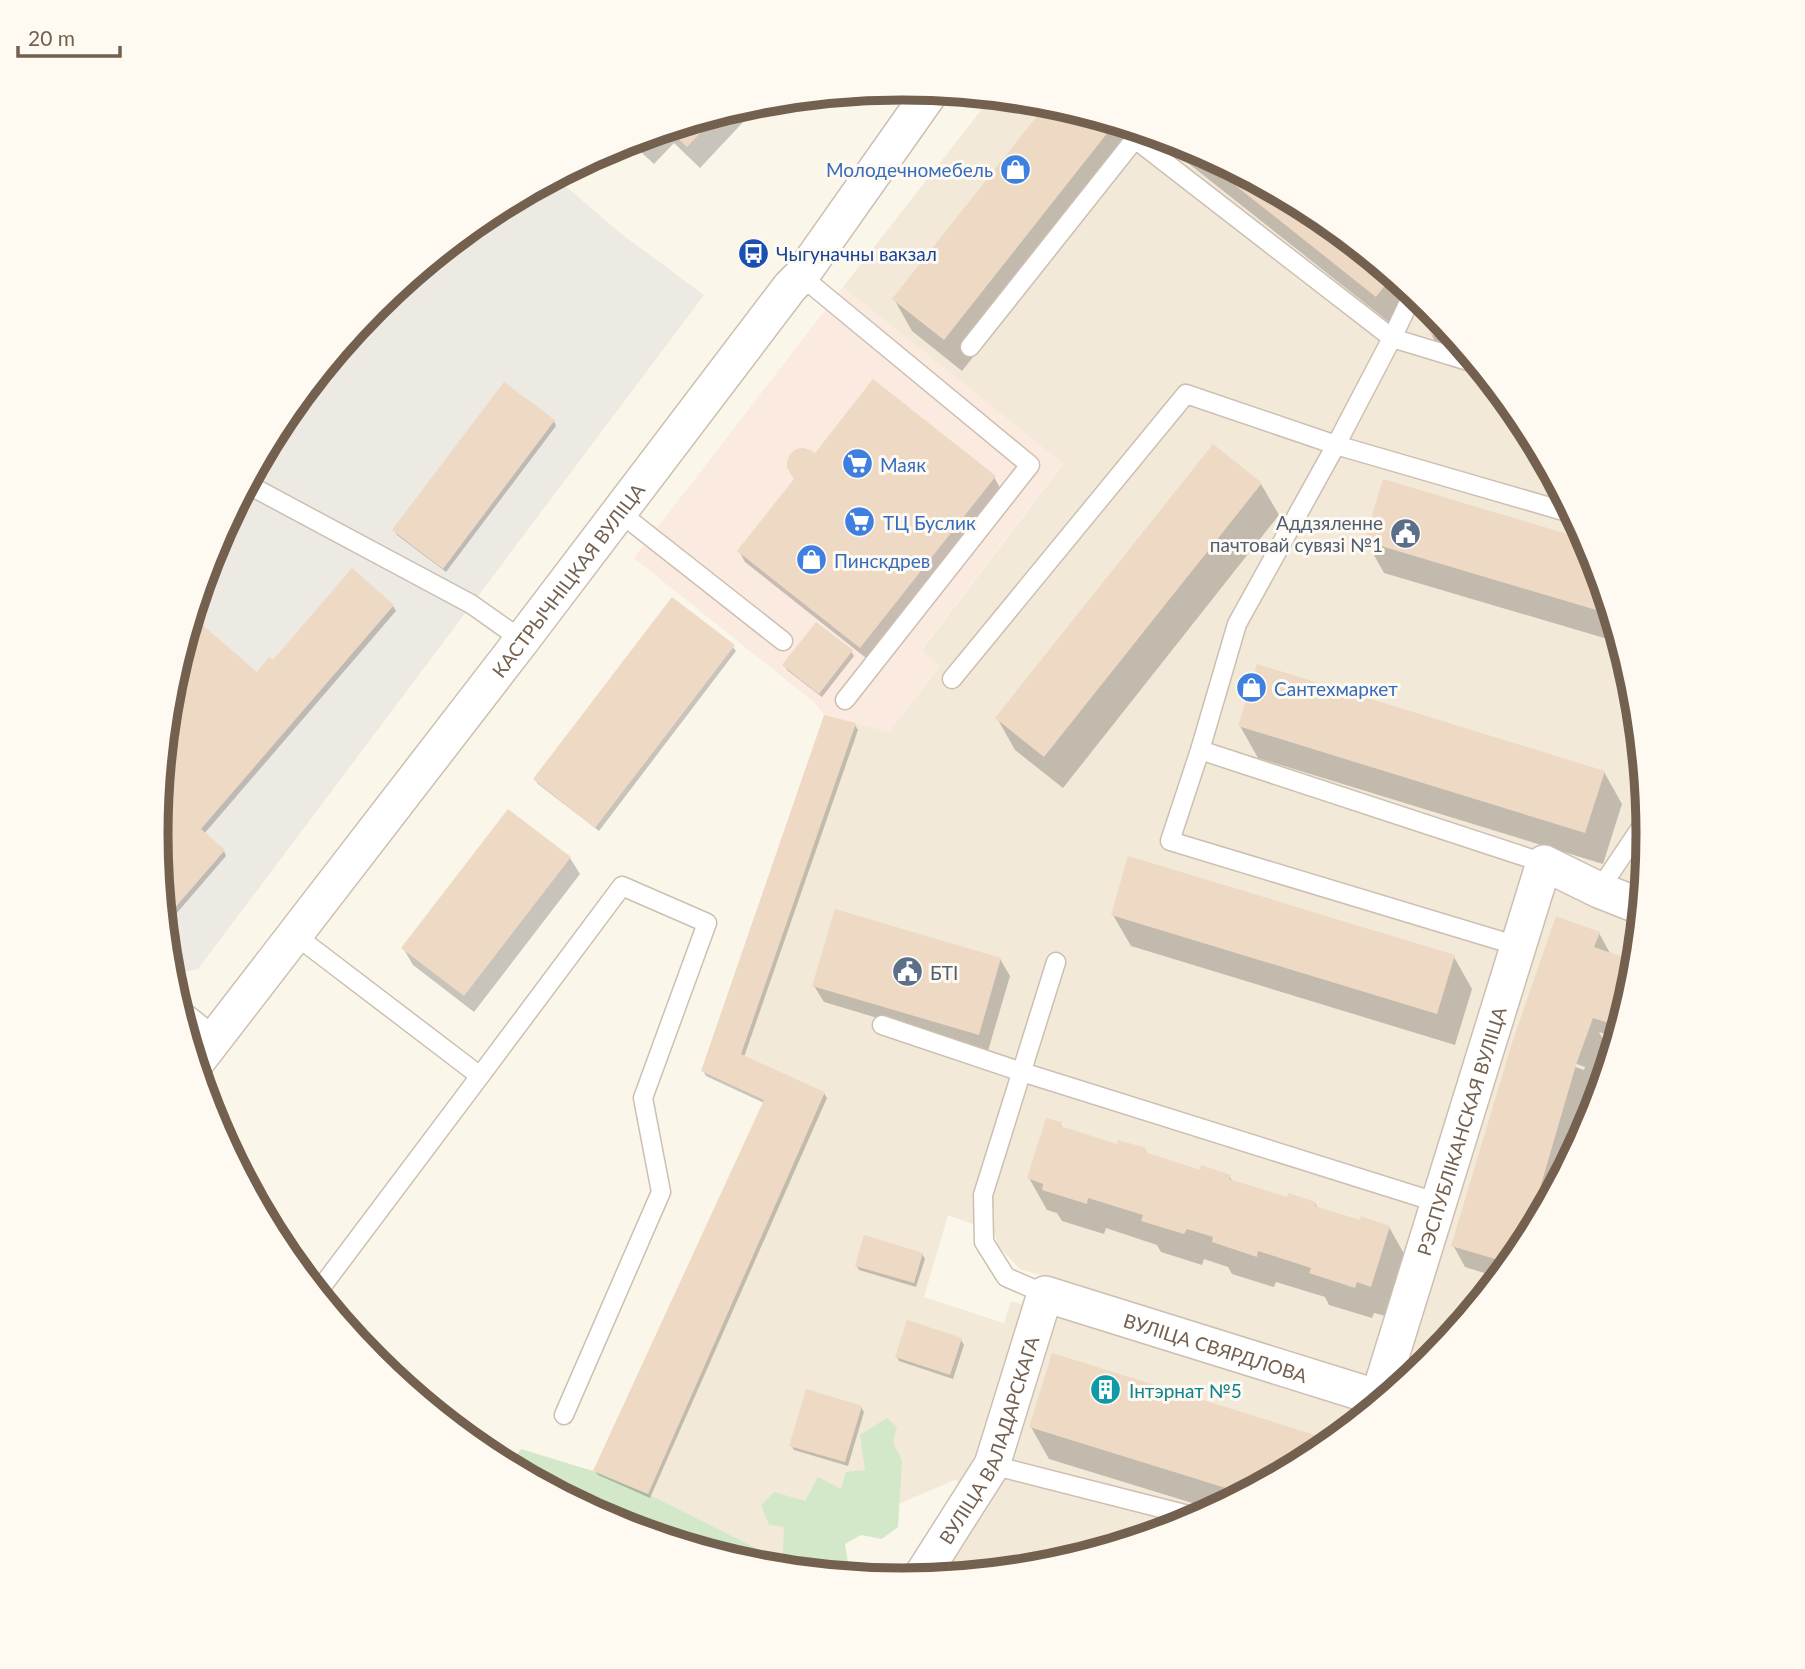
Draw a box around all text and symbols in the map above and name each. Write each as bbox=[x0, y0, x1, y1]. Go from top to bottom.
scale bar bbox=[18, 14, 119, 58]
text: 20 m bbox=[28, 25, 75, 50]
shop icon: Молодечномебель bbox=[999, 152, 1033, 186]
place label: Молодечномебель bbox=[826, 158, 993, 181]
bus stop icon: Чыгуначны вакзал bbox=[736, 236, 770, 270]
place label: Чыгуначны вакзал bbox=[776, 242, 937, 265]
supermarket icon: Маяк bbox=[840, 447, 874, 481]
place label: Маяк bbox=[880, 453, 926, 476]
street label: КАСТРЫЧНІЦКАЯ ВУЛІЦА bbox=[486, 478, 649, 681]
supermarket icon: ТЦ Буслик bbox=[843, 505, 877, 539]
place label: ТЦ Буслик bbox=[883, 511, 976, 534]
place label: Аддзяленне пачтовай сувязі №1 bbox=[1210, 511, 1383, 556]
public building icon: Аддзяленне пачтовай сувязі №1 bbox=[1389, 516, 1423, 550]
shop icon: Пинскдрев bbox=[794, 543, 828, 577]
place label: Пинскдрев bbox=[834, 549, 930, 572]
shop icon: Сантехмаркет bbox=[1234, 671, 1268, 705]
place label: Сантехмаркет bbox=[1274, 677, 1398, 700]
public building icon: БТІ bbox=[890, 955, 924, 989]
place label: БТІ bbox=[930, 961, 958, 984]
street label: РЭСПУБЛІКАНСКАЯ ВУЛІЦА bbox=[1412, 1004, 1510, 1258]
street label: ВУЛІЦА СВЯРДЛОВА bbox=[1121, 1308, 1310, 1387]
street label: ВУЛІЦА ВАЛАДАРСКАГА bbox=[934, 1333, 1043, 1548]
building icon: Інтэрнат №5 bbox=[1089, 1373, 1123, 1407]
place label: Інтэрнат №5 bbox=[1129, 1379, 1242, 1402]

